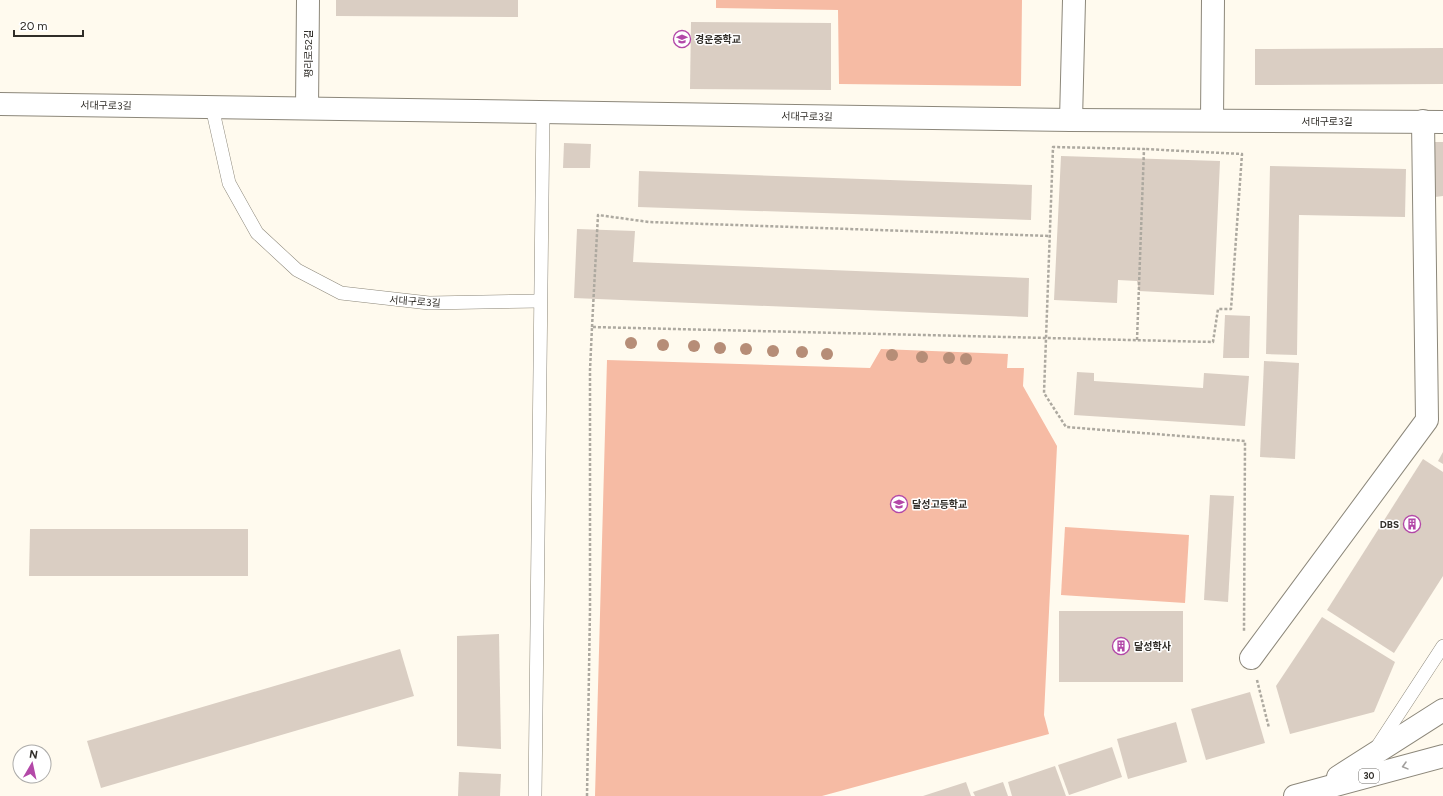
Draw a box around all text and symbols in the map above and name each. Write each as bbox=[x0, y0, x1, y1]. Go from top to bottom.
scale bar bbox=[14, 12, 83, 38]
text: 20 m bbox=[20, 19, 48, 33]
school or university icon: 경운중학교 bbox=[672, 29, 692, 49]
street label: 평리로52길 bbox=[302, 30, 315, 78]
place label: 경운중학교 bbox=[695, 33, 741, 46]
street label: 서대구로3길 bbox=[80, 99, 132, 112]
street label: 서대구로3길 bbox=[781, 110, 833, 123]
street label: 서대구로3길 bbox=[1301, 115, 1353, 128]
street label: 서대구로3길 bbox=[389, 293, 441, 310]
school or university icon: 달성고등학교 bbox=[889, 494, 909, 514]
place label: 달성고등학교 bbox=[912, 498, 967, 511]
building icon: DBS bbox=[1402, 514, 1422, 534]
place label: DBS bbox=[1380, 518, 1399, 531]
building icon: 달성학사 bbox=[1111, 636, 1131, 656]
place label: 달성학사 bbox=[1134, 640, 1172, 653]
north arrow bbox=[12, 744, 52, 784]
text: N bbox=[28, 748, 39, 762]
one-way arrow bbox=[1402, 761, 1409, 769]
road number: 30 bbox=[1359, 769, 1379, 783]

